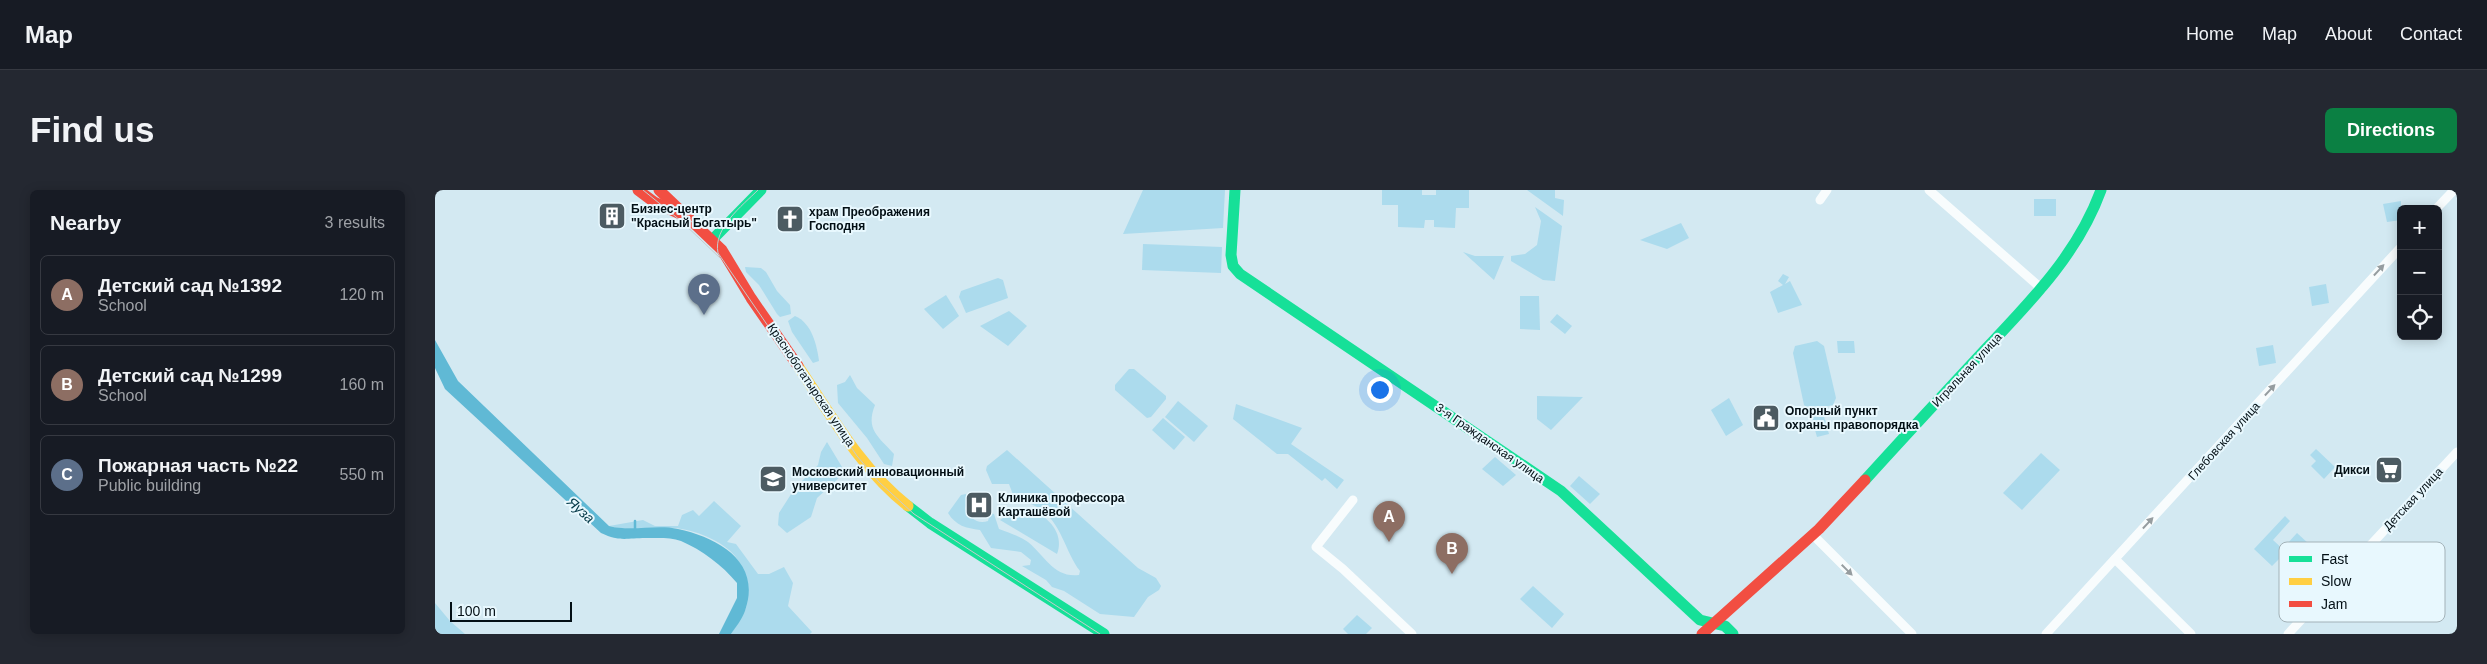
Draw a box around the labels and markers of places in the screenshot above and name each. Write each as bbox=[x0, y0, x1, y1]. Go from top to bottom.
building icon: Бизнес-центр "Красный Богатырь" bbox=[597, 201, 627, 231]
place label: Бизнес-центр "Красный Богатырь" bbox=[631, 202, 757, 230]
church icon: храм Преображения Господня bbox=[775, 204, 805, 234]
place label: храм Преображения Господня bbox=[809, 205, 930, 233]
pin: C bbox=[688, 274, 720, 315]
public building icon: Опорный пункт охраны правопорядка bbox=[1751, 403, 1781, 433]
place label: Опорный пункт охраны правопорядка bbox=[1785, 404, 1919, 432]
supermarket icon: Дикси bbox=[2374, 455, 2404, 485]
place label: Дикси bbox=[2334, 463, 2370, 477]
school or university icon: Московский инновационный университет bbox=[758, 464, 788, 494]
place label: Московский инновационный университет bbox=[792, 465, 964, 493]
hospital icon: Клиника профессора Карташёвой bbox=[964, 490, 994, 520]
place label: Клиника профессора Карташёвой bbox=[998, 491, 1125, 519]
pin: A bbox=[1373, 501, 1405, 542]
pin: B bbox=[1436, 533, 1468, 574]

